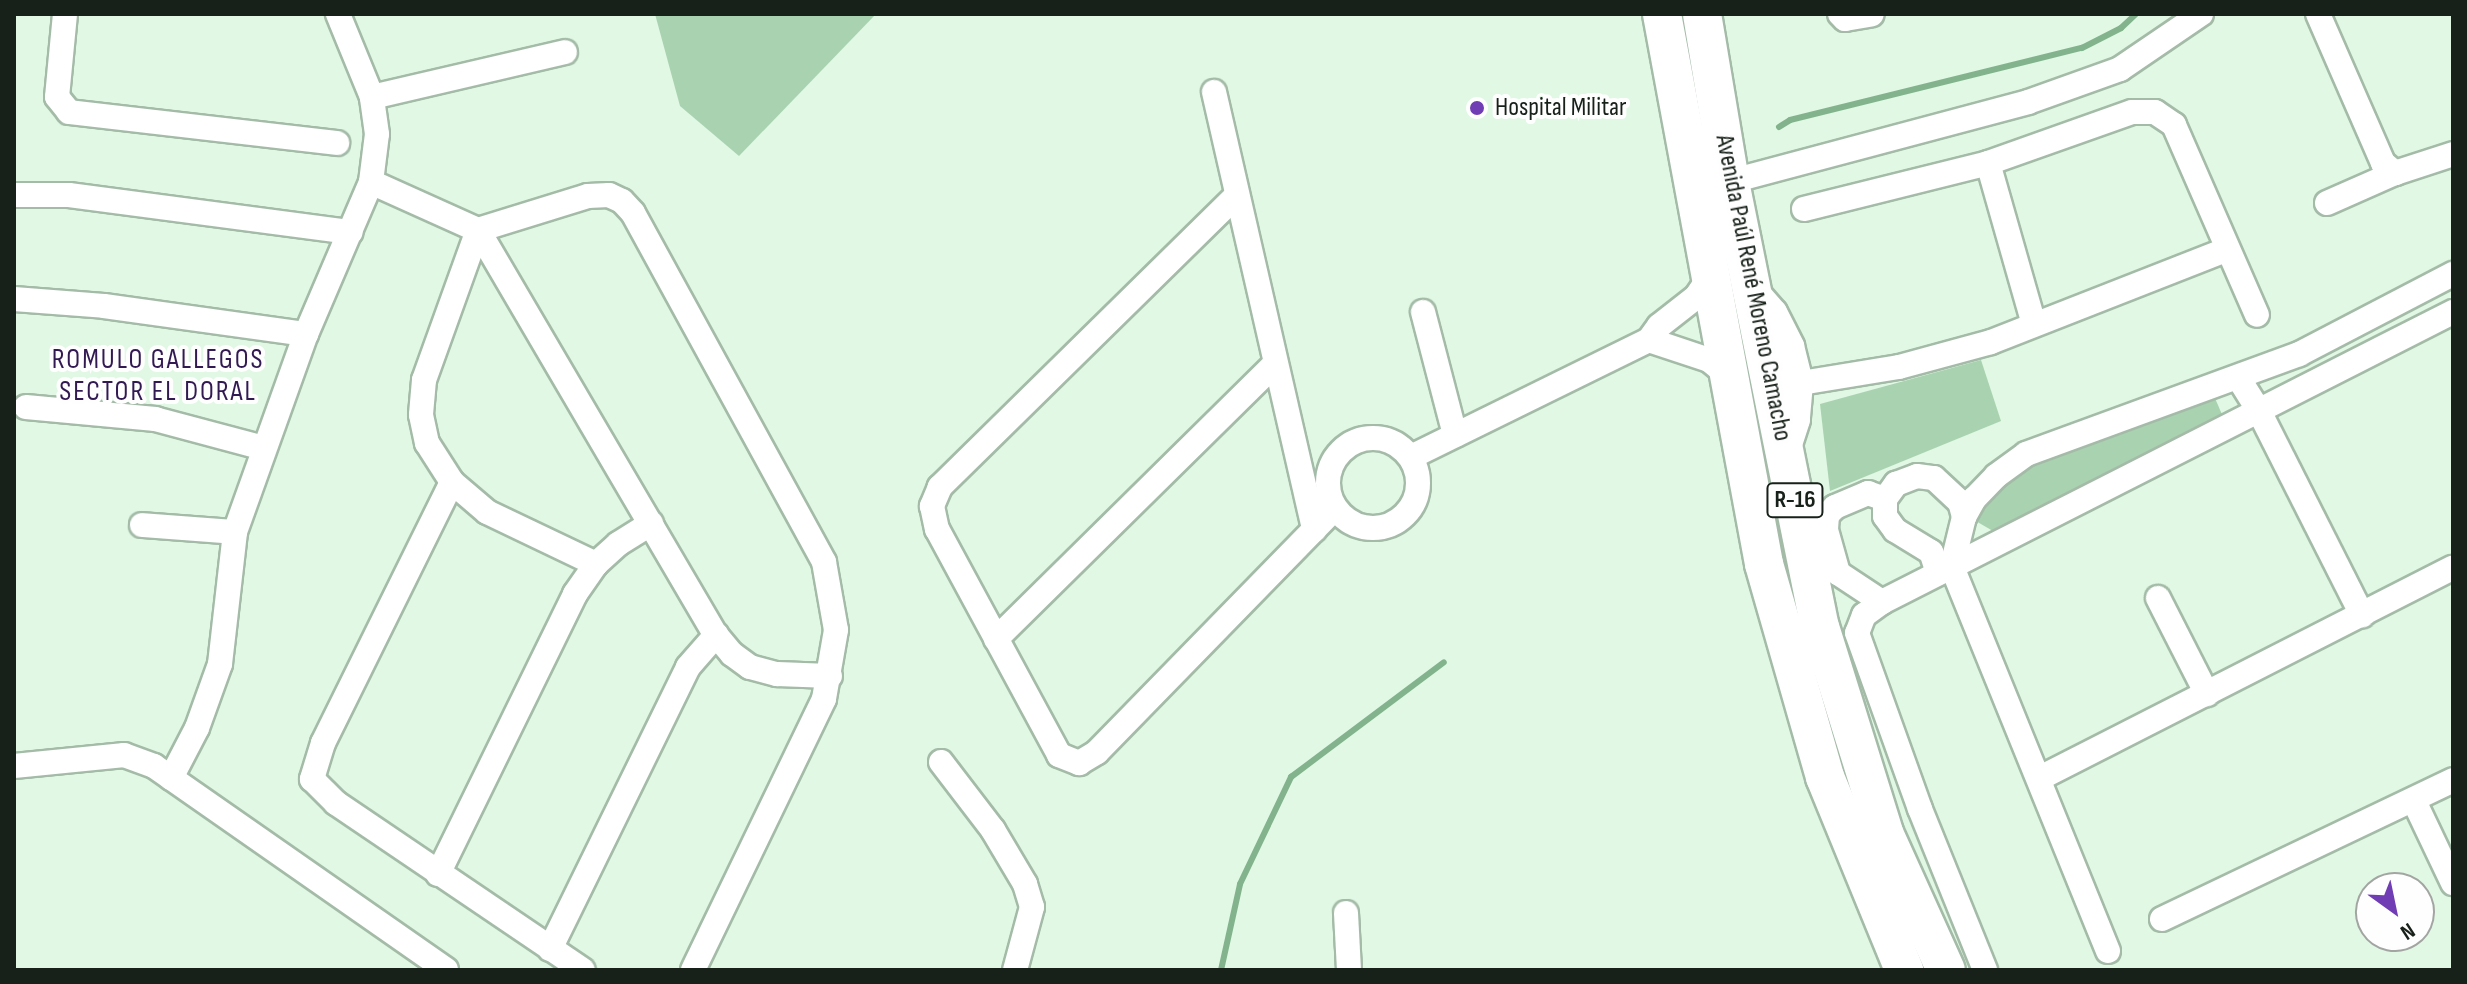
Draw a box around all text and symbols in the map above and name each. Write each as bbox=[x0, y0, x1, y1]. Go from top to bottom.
place label: Hospital Militar bbox=[1495, 92, 1626, 124]
marker: Hospital Militar bbox=[1466, 97, 1488, 119]
street label: Avenida Paúl René Moreno Camacho bbox=[1708, 132, 1798, 444]
district label: ROMULO GALLEGOS SECTOR EL DORAL bbox=[52, 343, 264, 409]
road number: R-16 bbox=[1765, 480, 1825, 520]
north arrow bbox=[2355, 872, 2435, 952]
text: N bbox=[2395, 916, 2420, 945]

